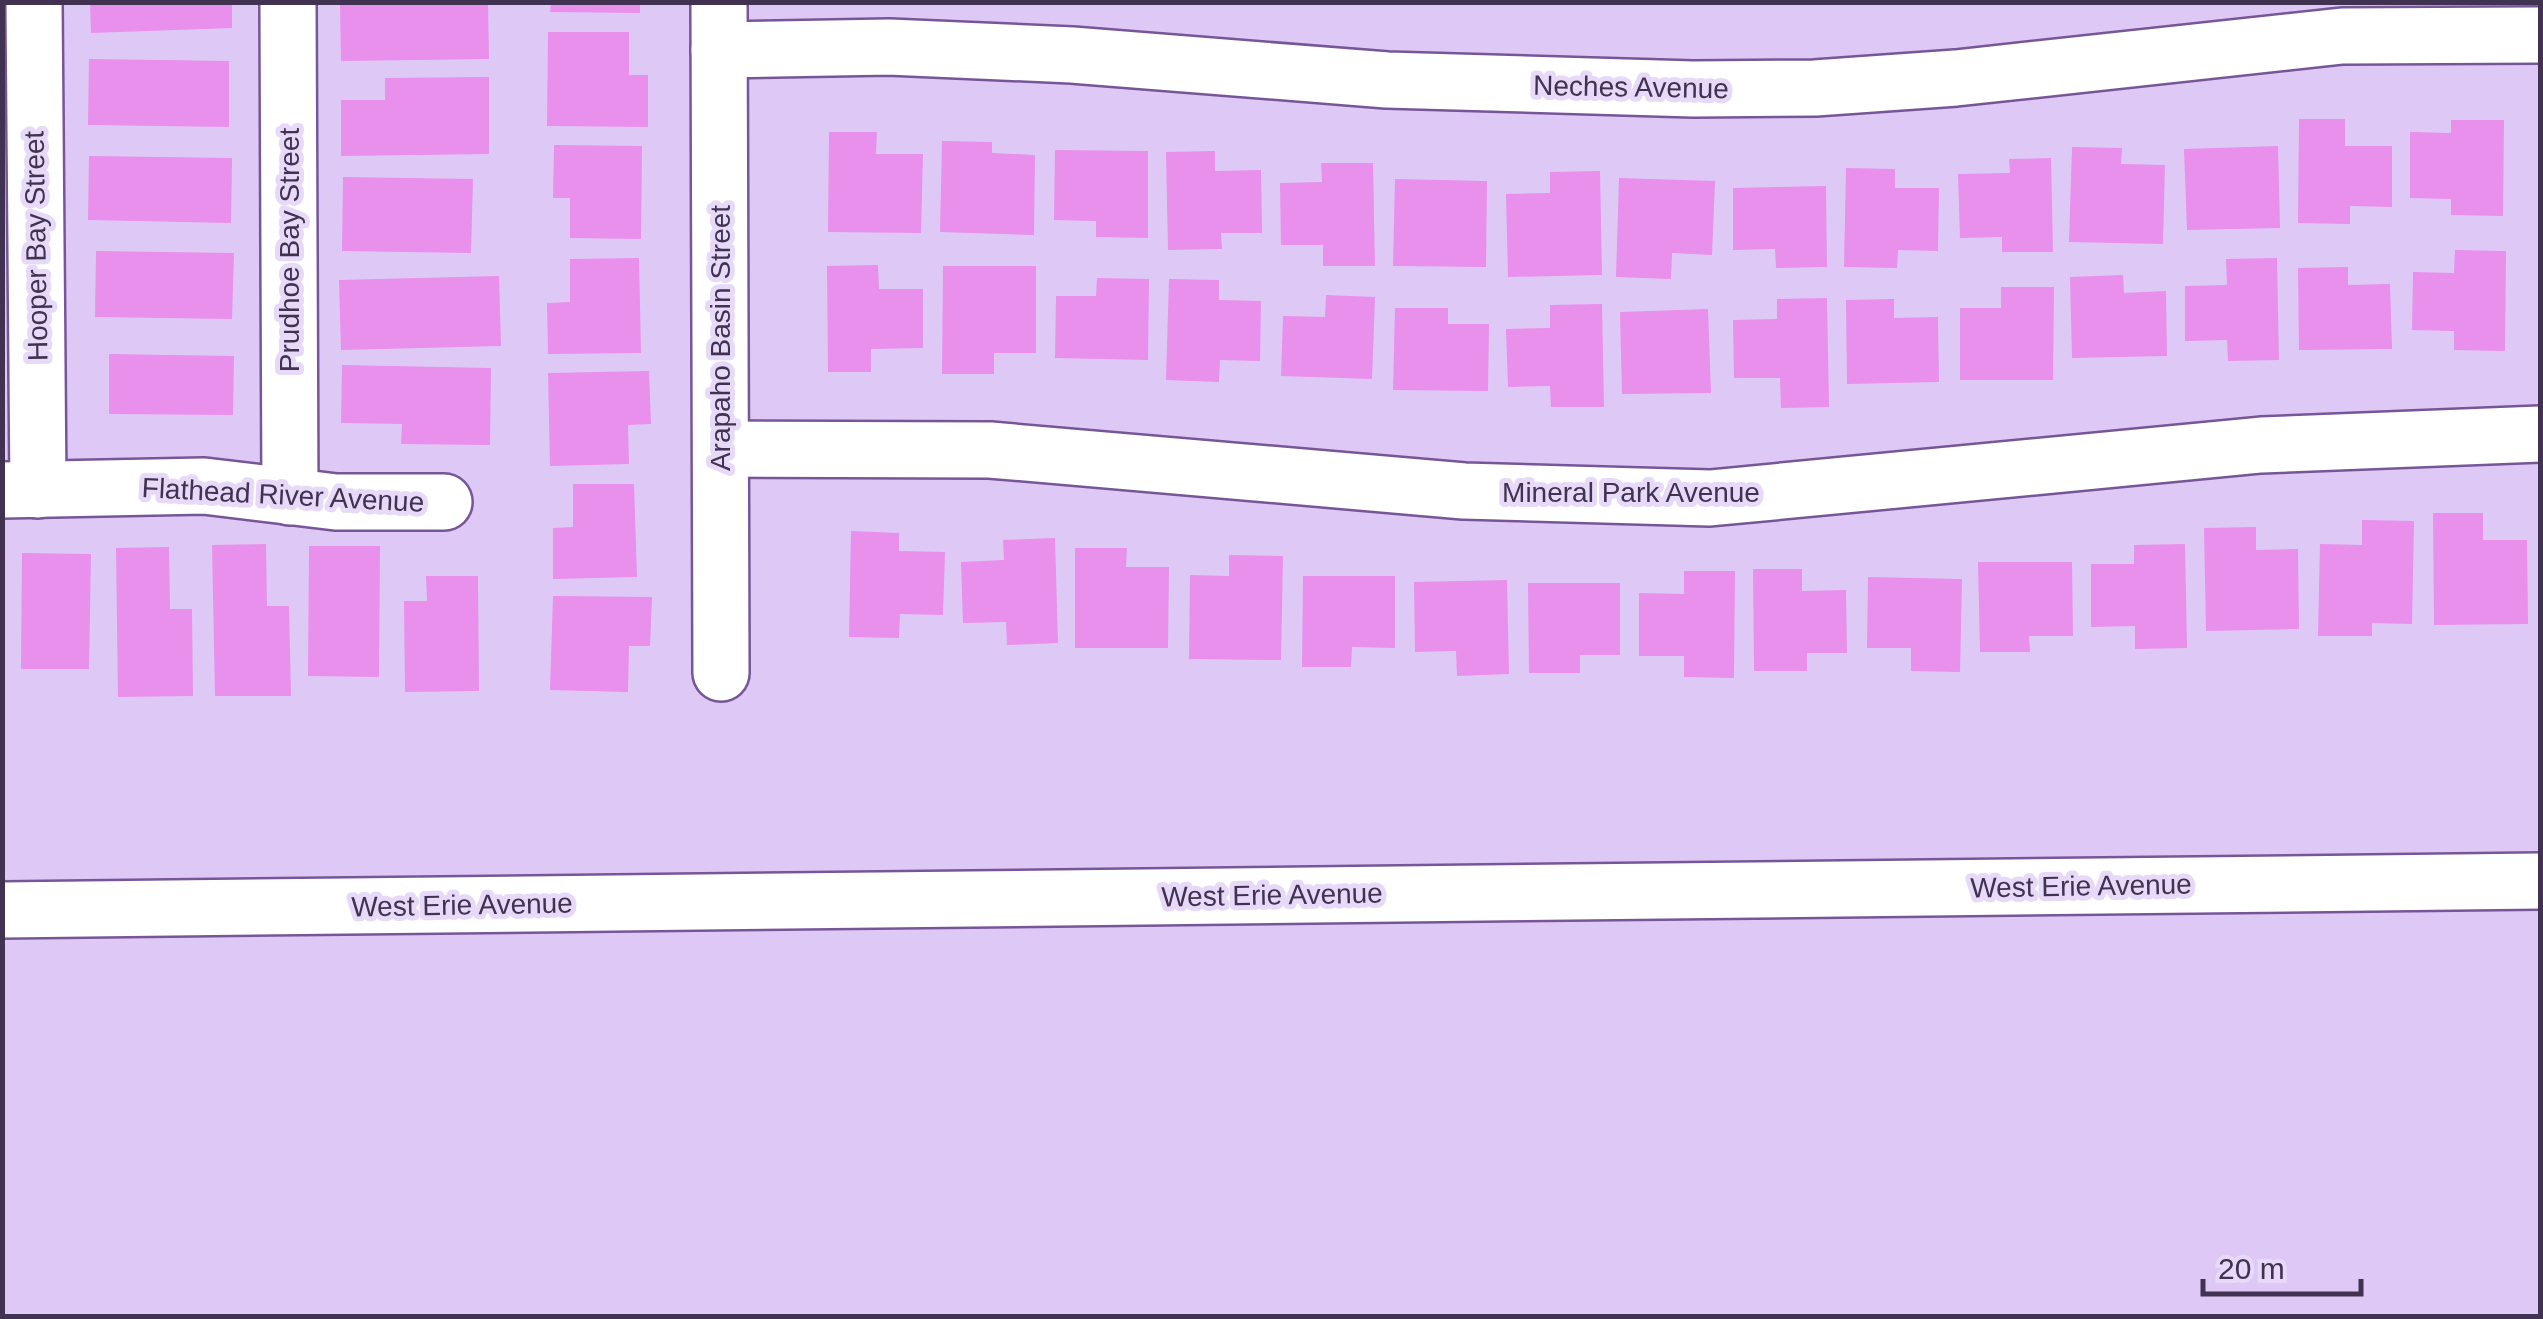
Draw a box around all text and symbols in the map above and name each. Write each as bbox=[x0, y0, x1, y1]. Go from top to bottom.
street label: Neches Avenue bbox=[1533, 70, 1729, 104]
street label: Prudhoe Bay Street bbox=[274, 128, 305, 372]
street label: Hooper Bay Street bbox=[18, 130, 54, 361]
street label: Arapaho Basin Street bbox=[705, 205, 736, 471]
street label: Flathead River Avenue bbox=[141, 472, 425, 518]
street label: Mineral Park Avenue bbox=[1502, 477, 1760, 508]
street label: West Erie Avenue bbox=[1970, 869, 2192, 903]
street label: West Erie Avenue bbox=[1161, 878, 1383, 912]
street label: West Erie Avenue bbox=[351, 888, 573, 922]
scale bar bbox=[2203, 1234, 2360, 1296]
text: 20 m bbox=[2218, 1252, 2285, 1285]

